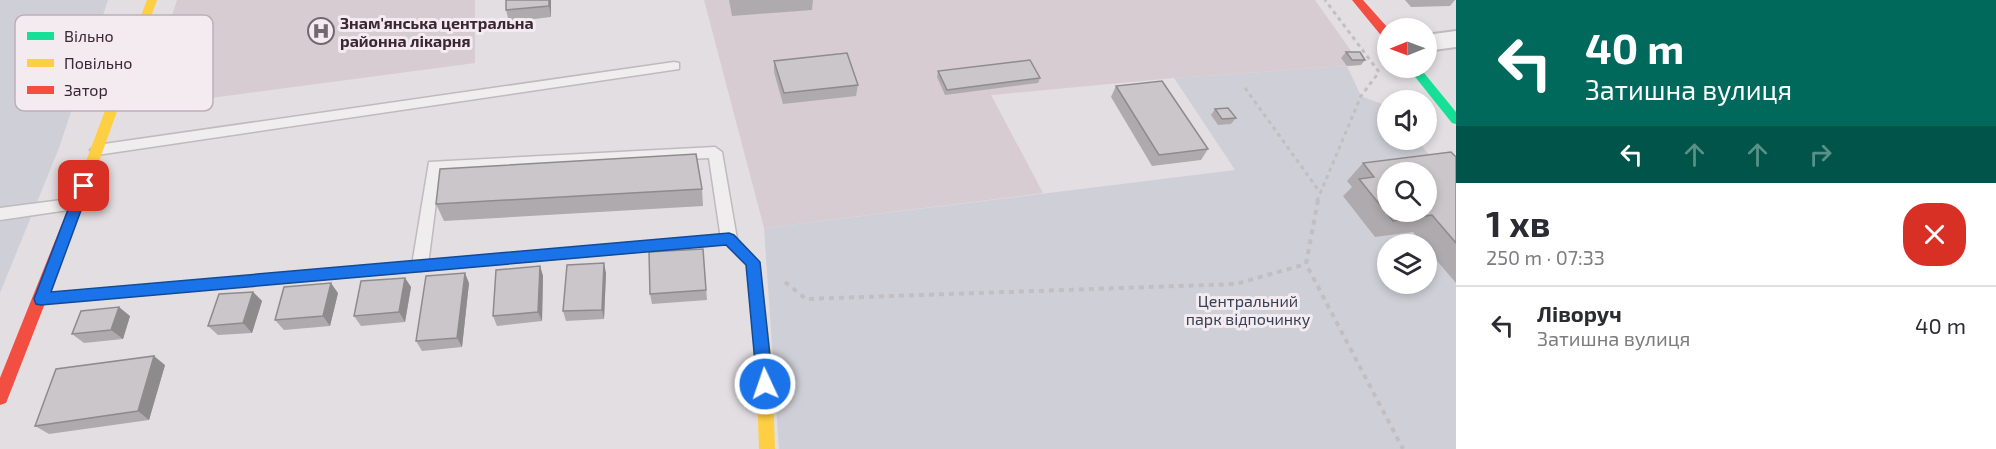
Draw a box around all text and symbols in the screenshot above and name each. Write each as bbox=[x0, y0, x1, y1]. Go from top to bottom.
place label: Знам'янська центральна районна лікарня bbox=[340, 13, 534, 50]
legend bbox=[15, 15, 213, 111]
hospital icon: Знам'янська центральна районна лікарня bbox=[306, 16, 336, 46]
north arrow bbox=[1377, 18, 1437, 78]
map controls bbox=[1377, 18, 1437, 294]
text: 40 m bbox=[1585, 22, 1684, 72]
icon: left bbox=[1486, 24, 1564, 102]
text: Вільно bbox=[64, 26, 114, 45]
text: Повільно bbox=[64, 53, 132, 72]
text: Затишна вулиця bbox=[1585, 73, 1792, 105]
text: Затор bbox=[64, 80, 108, 99]
button: sound bbox=[1377, 90, 1437, 150]
icon: left bbox=[1615, 138, 1648, 171]
icon: ahead bbox=[1678, 138, 1711, 171]
icon: ahead bbox=[1741, 138, 1774, 171]
icon: right bbox=[1804, 138, 1837, 171]
pin bbox=[58, 160, 109, 211]
button: search bbox=[1377, 162, 1437, 222]
icon: arrive bbox=[67, 169, 100, 202]
text: 1 хв bbox=[1486, 201, 1550, 244]
button: close bbox=[1903, 203, 1966, 266]
button: layers bbox=[1377, 234, 1437, 294]
text: 250 m · 07:33 bbox=[1486, 245, 1605, 269]
park label: Центральний парк відпочинку bbox=[1186, 291, 1311, 329]
text: Ліворуч bbox=[1537, 300, 1622, 326]
icon: left bbox=[1486, 309, 1519, 342]
text: 40 m bbox=[1915, 312, 1966, 338]
text: Затишна вулиця bbox=[1537, 326, 1690, 350]
position arrow bbox=[733, 352, 797, 416]

